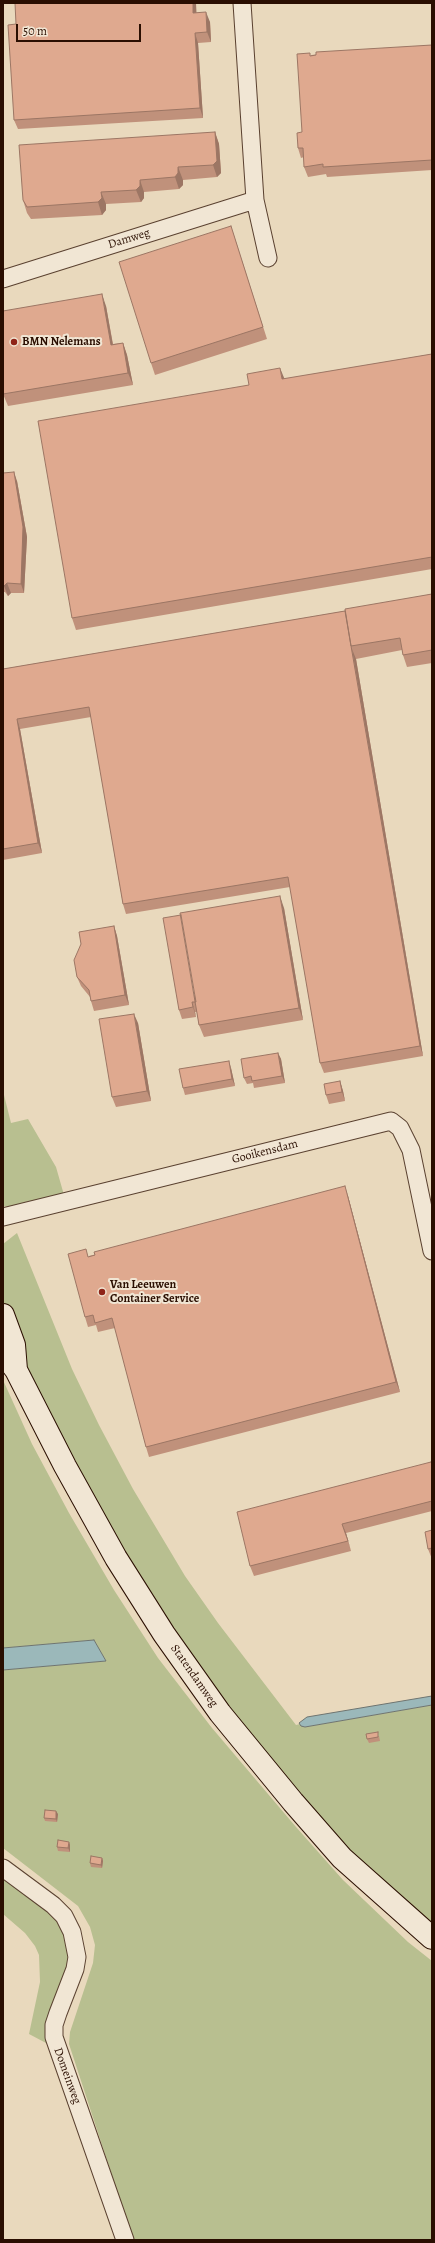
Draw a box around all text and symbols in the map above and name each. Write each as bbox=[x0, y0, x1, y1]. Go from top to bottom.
scale bar bbox=[18, 16, 143, 42]
text: 50 m bbox=[23, 23, 47, 39]
street label: Damweg bbox=[106, 226, 152, 252]
place label: BMN Nelemans bbox=[22, 335, 101, 349]
marker: BMN Nelemans bbox=[9, 337, 19, 347]
street label: Gooikensdam bbox=[230, 1137, 300, 1167]
place label: Van Leeuwen Container Service bbox=[110, 1278, 199, 1306]
marker: Van Leeuwen Container Service bbox=[97, 1287, 107, 1297]
street label: Statendamweg bbox=[167, 1642, 221, 1710]
street label: Domeinweg bbox=[50, 2046, 84, 2106]

